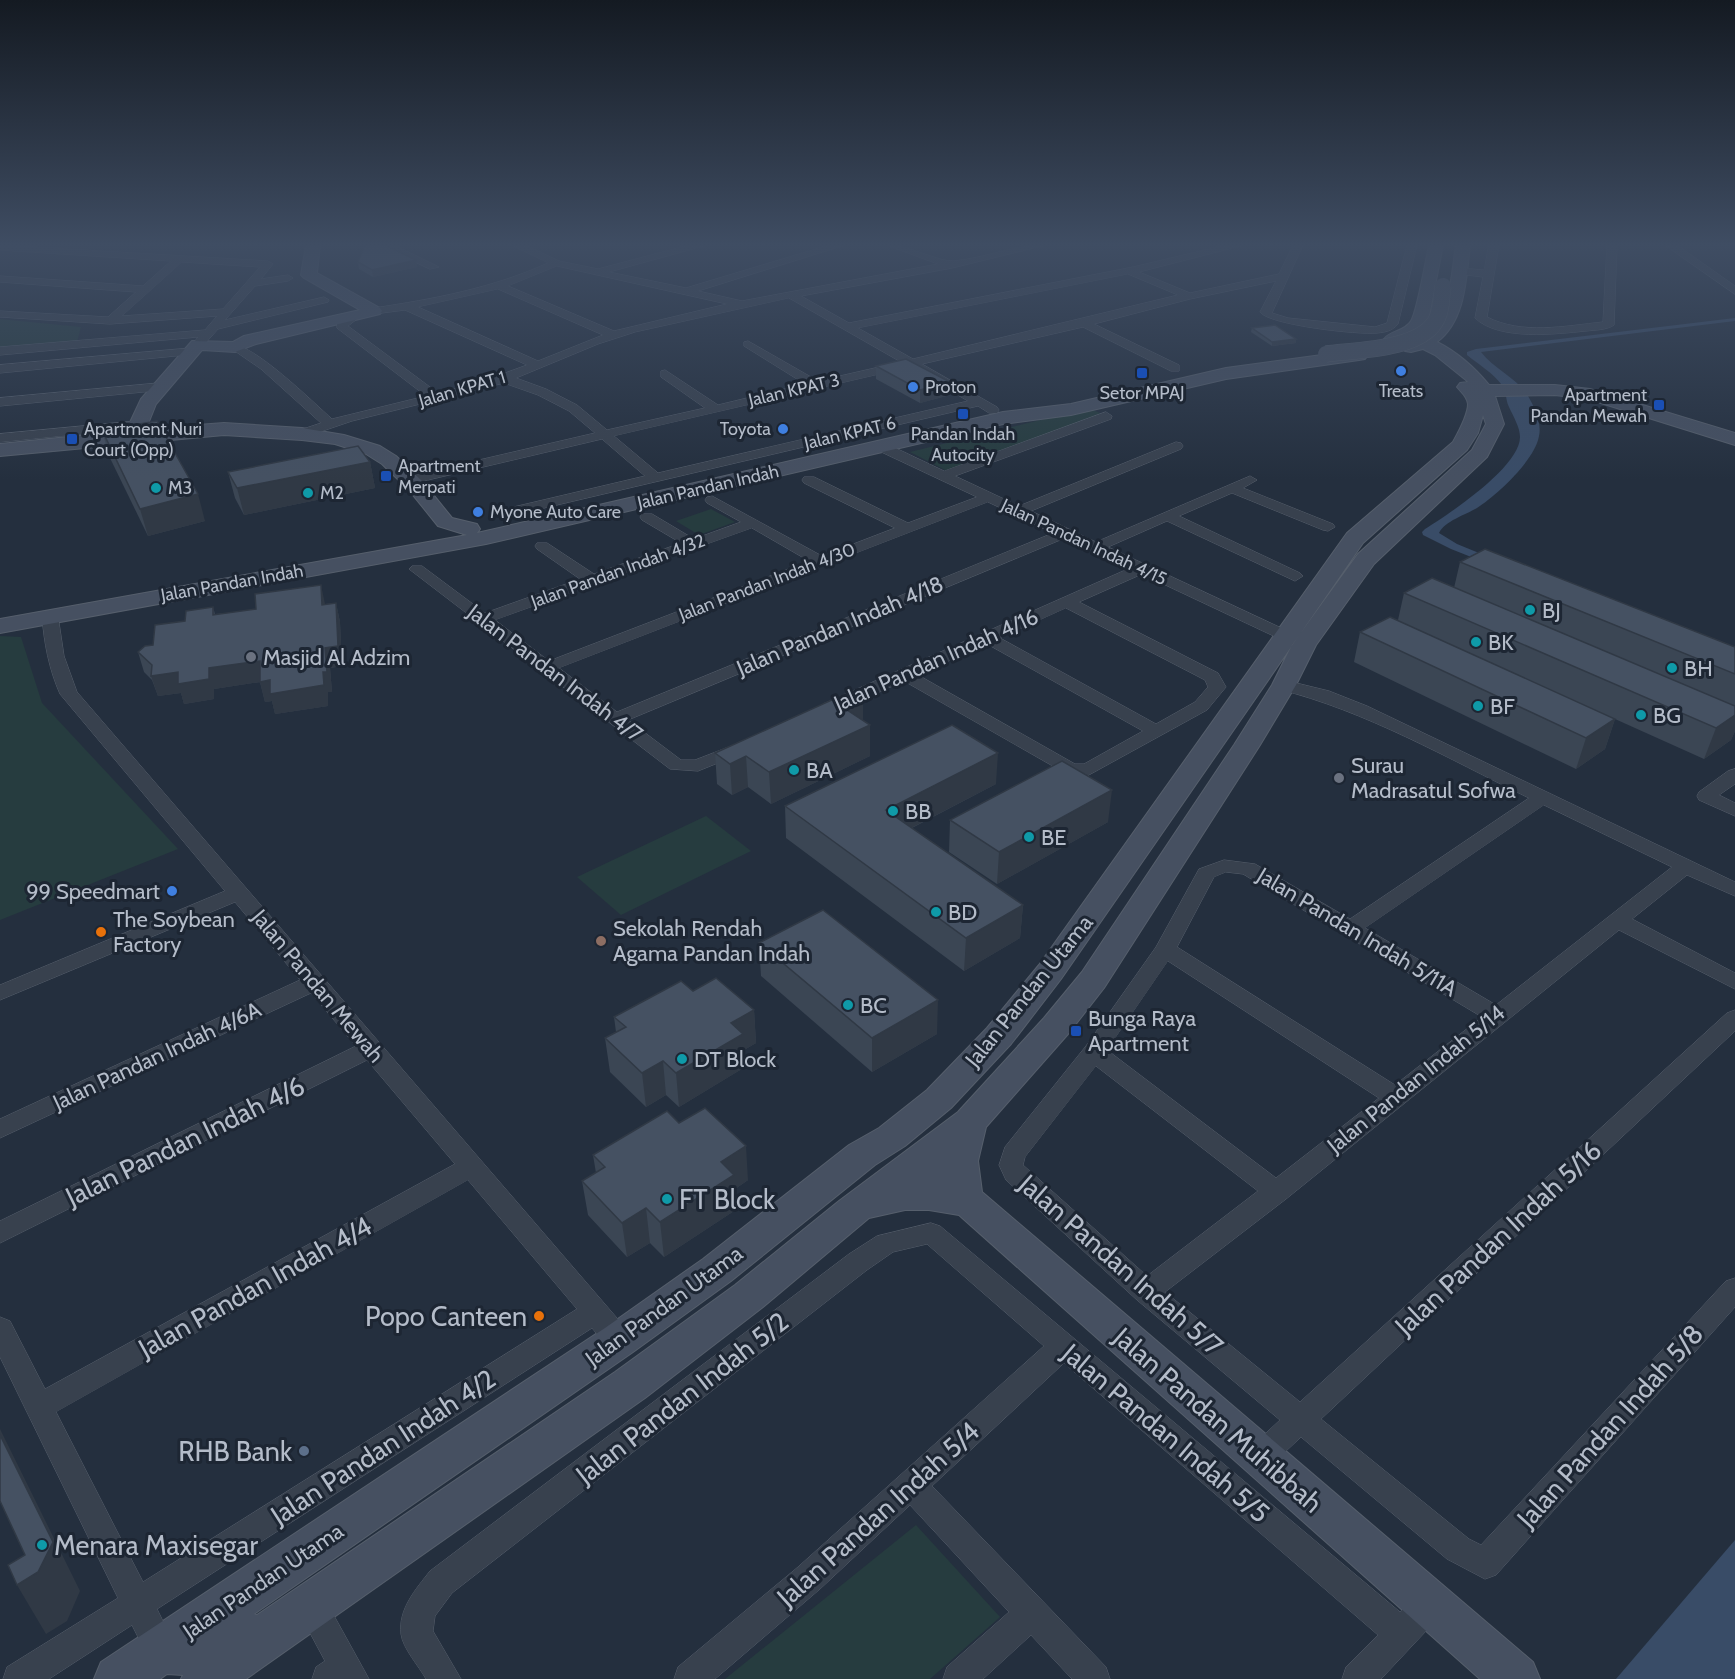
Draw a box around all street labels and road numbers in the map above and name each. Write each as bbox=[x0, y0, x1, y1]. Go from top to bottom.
street label: Jalan KPAT 1 bbox=[415, 366, 508, 412]
street label: Jalan KPAT 3 bbox=[745, 369, 842, 411]
street label: Jalan KPAT 6 bbox=[801, 412, 898, 454]
street label: Jalan Pandan Indah bbox=[634, 460, 781, 514]
street label: Jalan Pandan Indah 4/15 bbox=[997, 494, 1170, 590]
street label: Jalan Pandan Indah 4/32 bbox=[527, 529, 708, 613]
street label: Jalan Pandan Indah 4/30 bbox=[675, 538, 858, 626]
street label: Jalan Pandan Indah bbox=[158, 560, 305, 607]
street label: Jalan Pandan Indah 4/18 bbox=[732, 570, 947, 682]
street label: Jalan Pandan Indah 4/7 bbox=[461, 598, 648, 748]
street label: Jalan Pandan Indah 4/16 bbox=[829, 603, 1042, 718]
street label: Jalan Pandan Indah 5/11A bbox=[1251, 861, 1462, 1003]
street label: Jalan Pandan Mewah bbox=[246, 903, 390, 1068]
street label: Jalan Pandan Utama bbox=[959, 909, 1099, 1073]
street label: Jalan Pandan Indah 4/6A bbox=[48, 996, 266, 1117]
street label: Jalan Pandan Indah 5/14 bbox=[1321, 999, 1510, 1159]
street label: Jalan Pandan Indah 4/6 bbox=[59, 1069, 310, 1214]
street label: Jalan Pandan Indah 5/16 bbox=[1387, 1134, 1608, 1343]
street label: Jalan Pandan Indah 5/7 bbox=[1011, 1167, 1230, 1363]
street label: Jalan Pandan Indah 4/4 bbox=[132, 1209, 377, 1365]
street label: Jalan Pandan Utama bbox=[579, 1240, 748, 1373]
street label: Jalan Pandan Indah 5/2 bbox=[569, 1305, 795, 1492]
street label: Jalan Pandan Indah 5/8 bbox=[1509, 1317, 1710, 1535]
street label: Jalan Pandan Muhibbah bbox=[1106, 1320, 1329, 1520]
street label: Jalan Pandan Indah 5/5 bbox=[1055, 1336, 1276, 1529]
street label: Jalan Pandan Indah 4/2 bbox=[264, 1362, 502, 1533]
street label: Jalan Pandan Indah 5/4 bbox=[769, 1415, 986, 1614]
street label: Jalan Pandan Utama bbox=[177, 1517, 349, 1645]

